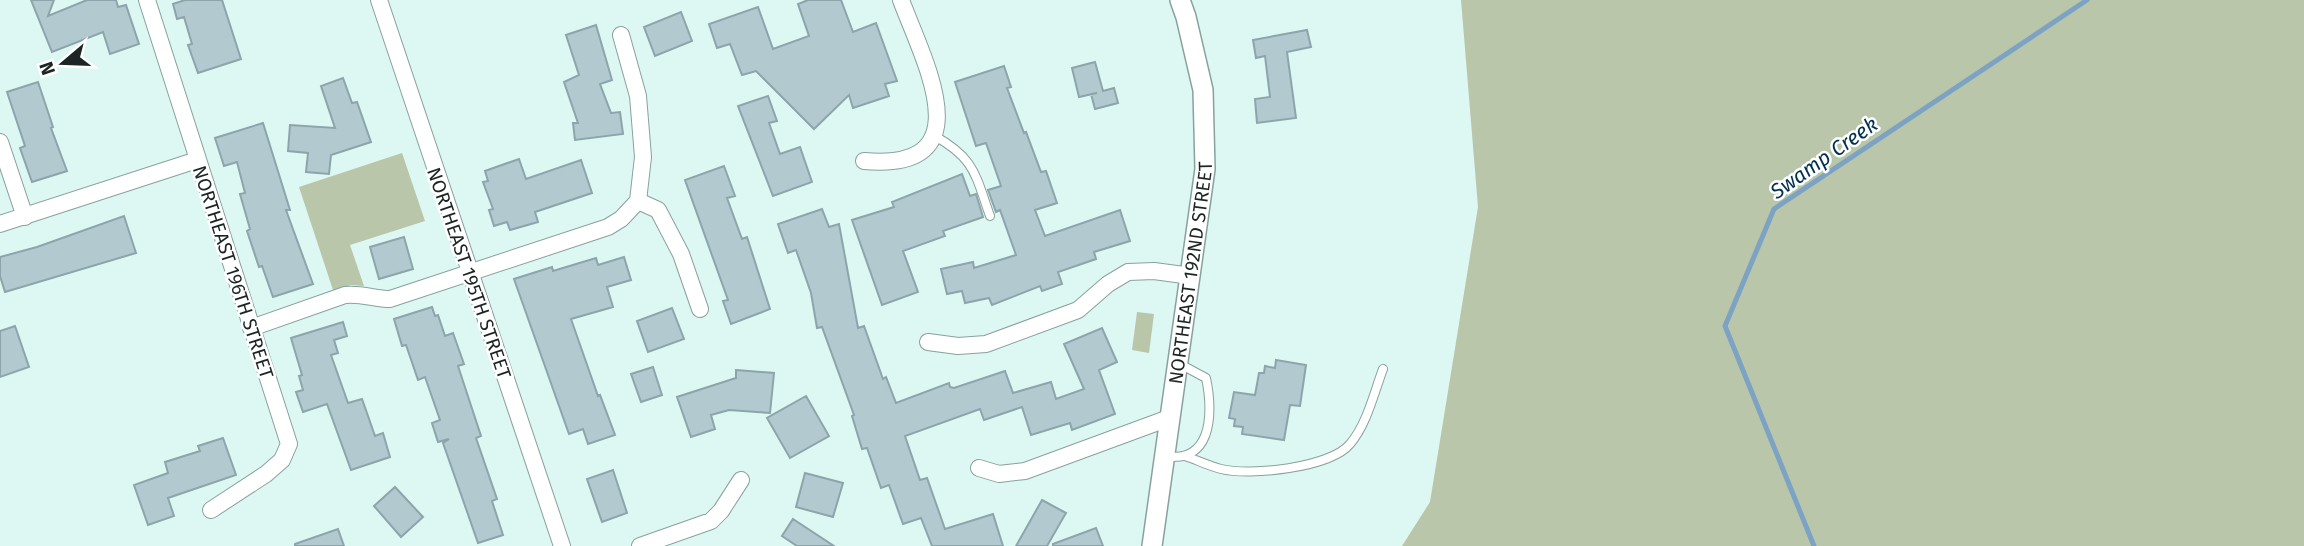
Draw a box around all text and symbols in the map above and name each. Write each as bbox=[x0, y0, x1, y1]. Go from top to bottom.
north arrow bbox=[28, 28, 98, 98]
text: N bbox=[34, 59, 60, 78]
water label: Swamp Creek bbox=[1764, 111, 1883, 205]
street label: NORTHEAST 192ND STREET bbox=[1163, 161, 1217, 386]
street label: NORTHEAST 196TH STREET bbox=[188, 163, 278, 381]
street label: NORTHEAST 195TH STREET bbox=[422, 164, 516, 382]

